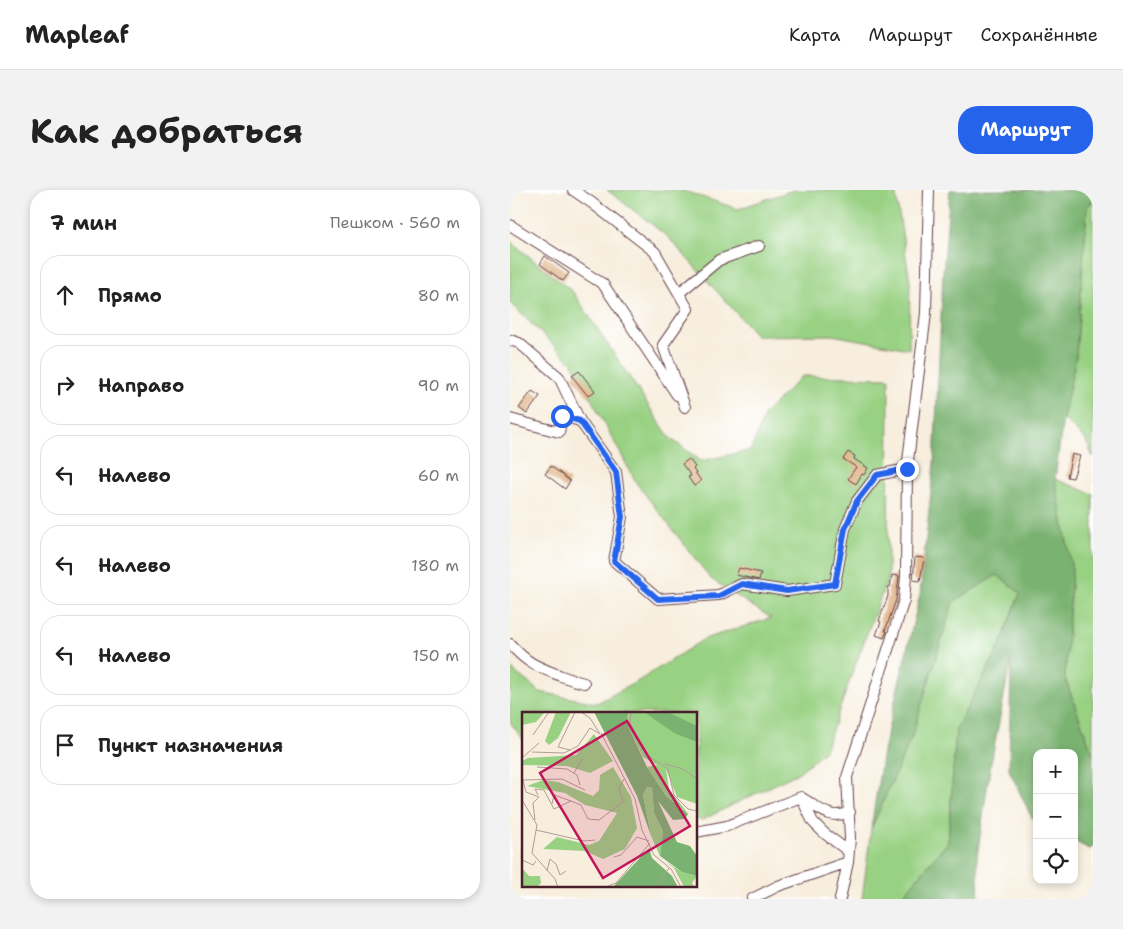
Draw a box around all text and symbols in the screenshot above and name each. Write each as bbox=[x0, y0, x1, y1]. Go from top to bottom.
text: Mapleaf bbox=[25, 19, 129, 51]
text: Карта bbox=[789, 23, 840, 47]
text: Маршрут bbox=[868, 23, 952, 47]
text: Сохранённые bbox=[980, 23, 1098, 47]
button: Маршрут bbox=[958, 106, 1093, 154]
text: Как добраться bbox=[30, 107, 303, 154]
text: 7 мин bbox=[50, 209, 117, 237]
text: Пешком · 560 m bbox=[330, 212, 460, 233]
icon: ahead bbox=[51, 281, 79, 309]
text: Прямо bbox=[98, 283, 162, 308]
text: 80 m bbox=[418, 285, 459, 306]
icon: right bbox=[51, 371, 79, 399]
text: Направо bbox=[98, 373, 184, 398]
text: 90 m bbox=[418, 375, 459, 396]
route start bbox=[551, 405, 574, 428]
route end bbox=[896, 458, 919, 481]
icon: left bbox=[51, 461, 79, 489]
text: Налево bbox=[98, 463, 171, 488]
text: 60 m bbox=[418, 465, 459, 486]
icon: left bbox=[51, 551, 79, 579]
text: Налево bbox=[98, 553, 171, 578]
text: 180 m bbox=[411, 555, 459, 576]
icon: left bbox=[51, 641, 79, 669]
text: Налево bbox=[98, 643, 171, 668]
text: 150 m bbox=[412, 645, 459, 666]
inset map bbox=[522, 712, 698, 886]
icon: arrive bbox=[51, 731, 79, 759]
text: Пункт назначения bbox=[98, 733, 283, 758]
map controls bbox=[1033, 749, 1078, 884]
button: + bbox=[1033, 749, 1078, 794]
button: − bbox=[1033, 794, 1078, 839]
button: locate bbox=[1033, 839, 1078, 884]

